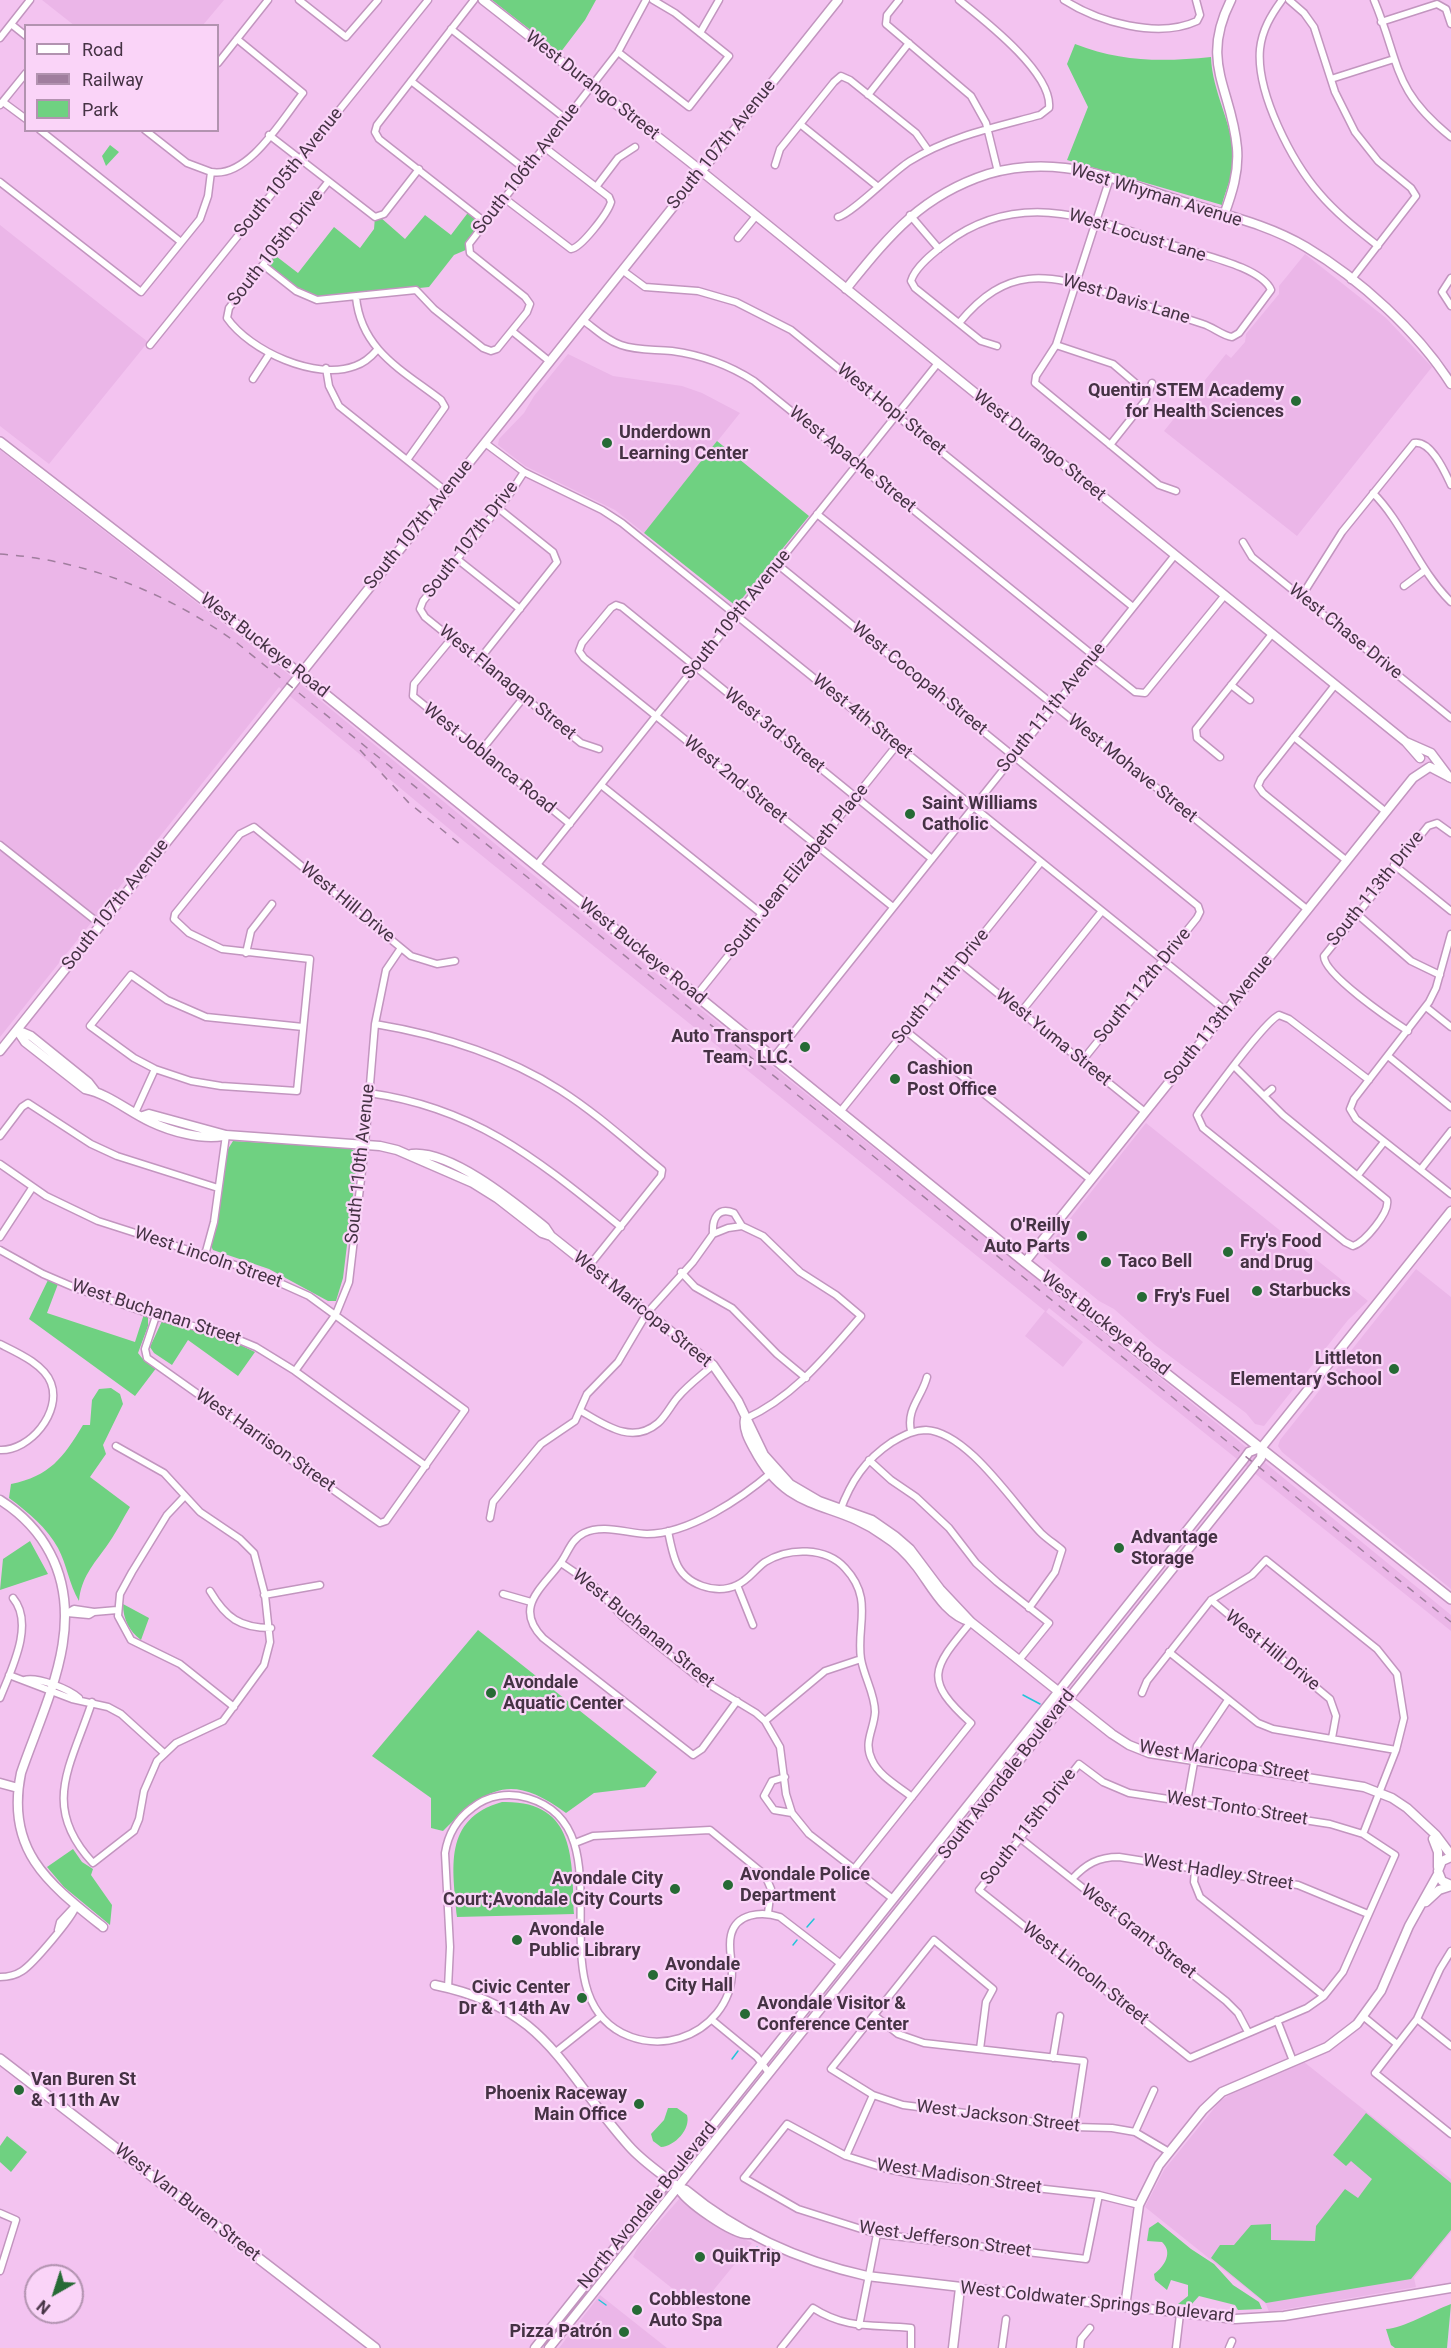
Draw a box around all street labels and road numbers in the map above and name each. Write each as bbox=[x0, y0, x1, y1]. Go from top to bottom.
street label: West Durango Street bbox=[521, 27, 663, 145]
street label: South 107th Avenue bbox=[663, 76, 781, 214]
street label: South 106th Avenue bbox=[469, 99, 585, 239]
street label: South 105th Avenue bbox=[230, 104, 348, 242]
street label: West Whyman Avenue bbox=[1068, 160, 1244, 232]
street label: South 105th Drive bbox=[224, 185, 328, 311]
street label: West Locust Lane bbox=[1066, 205, 1208, 267]
street label: West Davis Lane bbox=[1060, 270, 1192, 330]
street label: West Hopi Street bbox=[832, 359, 950, 461]
street label: West Durango Street bbox=[968, 386, 1110, 506]
street label: West Apache Street bbox=[784, 402, 920, 518]
street label: South 107th Avenue bbox=[360, 456, 478, 594]
street label: South 107th Drive bbox=[419, 477, 523, 603]
street label: South 109th Avenue bbox=[678, 546, 796, 684]
street label: West Chase Drive bbox=[1284, 580, 1406, 684]
street label: West Buckeye Road bbox=[195, 589, 333, 703]
street label: West Cocopah Street bbox=[847, 618, 991, 740]
street label: West Flanagan Street bbox=[434, 621, 580, 745]
street label: South 111th Avenue bbox=[993, 639, 1111, 777]
street label: West 4th Street bbox=[808, 670, 916, 764]
street label: West 3rd Street bbox=[719, 684, 829, 778]
street label: West Joblanca Road bbox=[418, 699, 560, 819]
street label: West Mohave Street bbox=[1063, 710, 1201, 828]
street label: West 2nd Street bbox=[679, 732, 791, 828]
street label: South Jean Elizabeth Place bbox=[720, 780, 874, 962]
street label: South 113th Drive bbox=[1323, 827, 1429, 951]
street label: South 107th Avenue bbox=[58, 835, 174, 975]
street label: West Hill Drive bbox=[295, 858, 399, 948]
street label: West Buckeye Road bbox=[574, 894, 710, 1010]
street label: South 112th Drive bbox=[1090, 924, 1196, 1048]
street label: South 111th Drive bbox=[888, 925, 994, 1049]
street label: South 113th Avenue bbox=[1160, 951, 1278, 1089]
street label: West Yuma Street bbox=[991, 985, 1115, 1091]
street label: South 110th Avenue bbox=[342, 1083, 380, 1245]
street label: West Lincoln Street bbox=[131, 1223, 285, 1293]
street label: West Maricopa Street bbox=[568, 1247, 716, 1373]
street label: West Buckeye Road bbox=[1036, 1267, 1174, 1381]
street label: West Buchanan Street bbox=[69, 1275, 243, 1351]
street label: West Harrison Street bbox=[191, 1385, 339, 1497]
street label: West Buchanan Street bbox=[568, 1565, 718, 1693]
street label: West Hill Drive bbox=[1220, 1606, 1324, 1696]
street label: South Avondale Boulevard bbox=[934, 1686, 1080, 1864]
street label: West Maricopa Street bbox=[1137, 1736, 1311, 1788]
street label: South 115th Drive bbox=[977, 1764, 1081, 1890]
street label: West Tonto Street bbox=[1165, 1787, 1309, 1831]
street label: West Hadley Street bbox=[1141, 1850, 1295, 1896]
street label: West Grant Street bbox=[1076, 1880, 1200, 1984]
street label: West Lincoln Street bbox=[1017, 1918, 1153, 2030]
street label: West Jackson Street bbox=[915, 2096, 1081, 2138]
street label: North Avondale Boulevard bbox=[574, 2118, 722, 2294]
street label: West Van Buren Street bbox=[110, 2139, 264, 2267]
street label: West Madison Street bbox=[875, 2155, 1043, 2199]
street label: West Jefferson Street bbox=[857, 2217, 1033, 2263]
street label: West Coldwater Springs Boulevard bbox=[959, 2278, 1235, 2328]

